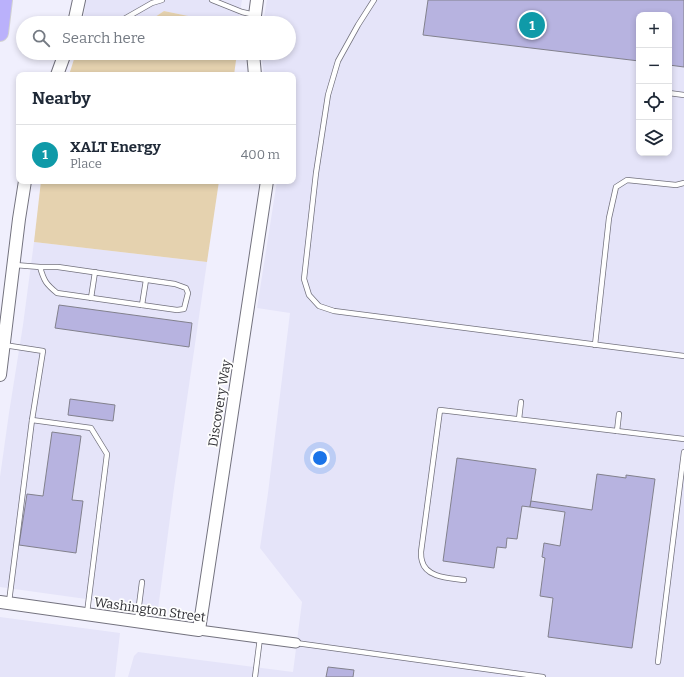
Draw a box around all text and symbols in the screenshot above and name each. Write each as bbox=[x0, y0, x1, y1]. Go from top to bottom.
pin: 1 bbox=[519, 10, 545, 40]
map controls bbox=[636, 12, 672, 156]
button: + bbox=[636, 12, 672, 48]
search box bbox=[16, 16, 296, 60]
icon: search bbox=[30, 27, 52, 49]
text: Search here bbox=[62, 29, 145, 47]
button: − bbox=[636, 48, 672, 84]
button: locate bbox=[636, 84, 672, 120]
text: Nearby bbox=[32, 88, 91, 109]
button: layers bbox=[636, 120, 672, 156]
text: XALT Energy bbox=[70, 138, 161, 156]
text: 1 bbox=[42, 147, 48, 162]
text: 400 m bbox=[241, 147, 280, 162]
text: Place bbox=[70, 156, 102, 171]
street label: Discovery Way bbox=[205, 358, 234, 448]
your location bbox=[310, 448, 330, 468]
street label: Washington Street bbox=[93, 594, 207, 625]

